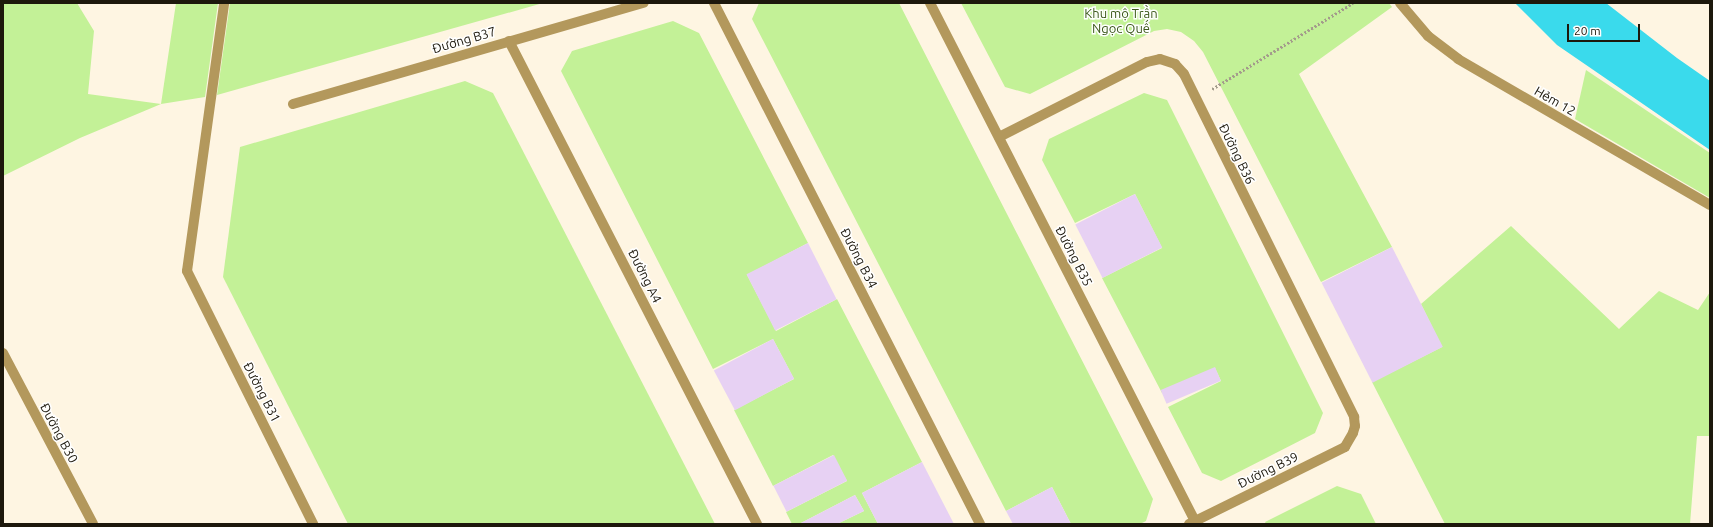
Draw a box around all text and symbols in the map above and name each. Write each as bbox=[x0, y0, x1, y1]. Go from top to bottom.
park label: Khu mộ Trần Ngọc Quế bbox=[1084, 6, 1158, 37]
scale bar bbox=[1569, 16, 1642, 42]
street label: Đường B37 bbox=[430, 23, 498, 57]
text: 20 m bbox=[1574, 24, 1601, 37]
street label: Hẻm 12 bbox=[1532, 83, 1578, 119]
street label: Đường B36 bbox=[1216, 121, 1258, 187]
street label: Đường B35 bbox=[1052, 223, 1096, 289]
street label: Đường B34 bbox=[837, 225, 881, 291]
street label: Đường A4 bbox=[625, 246, 665, 306]
street label: Đường B31 bbox=[240, 359, 284, 425]
street label: Đường B30 bbox=[37, 400, 81, 466]
street label: Đường B39 bbox=[1235, 449, 1301, 491]

